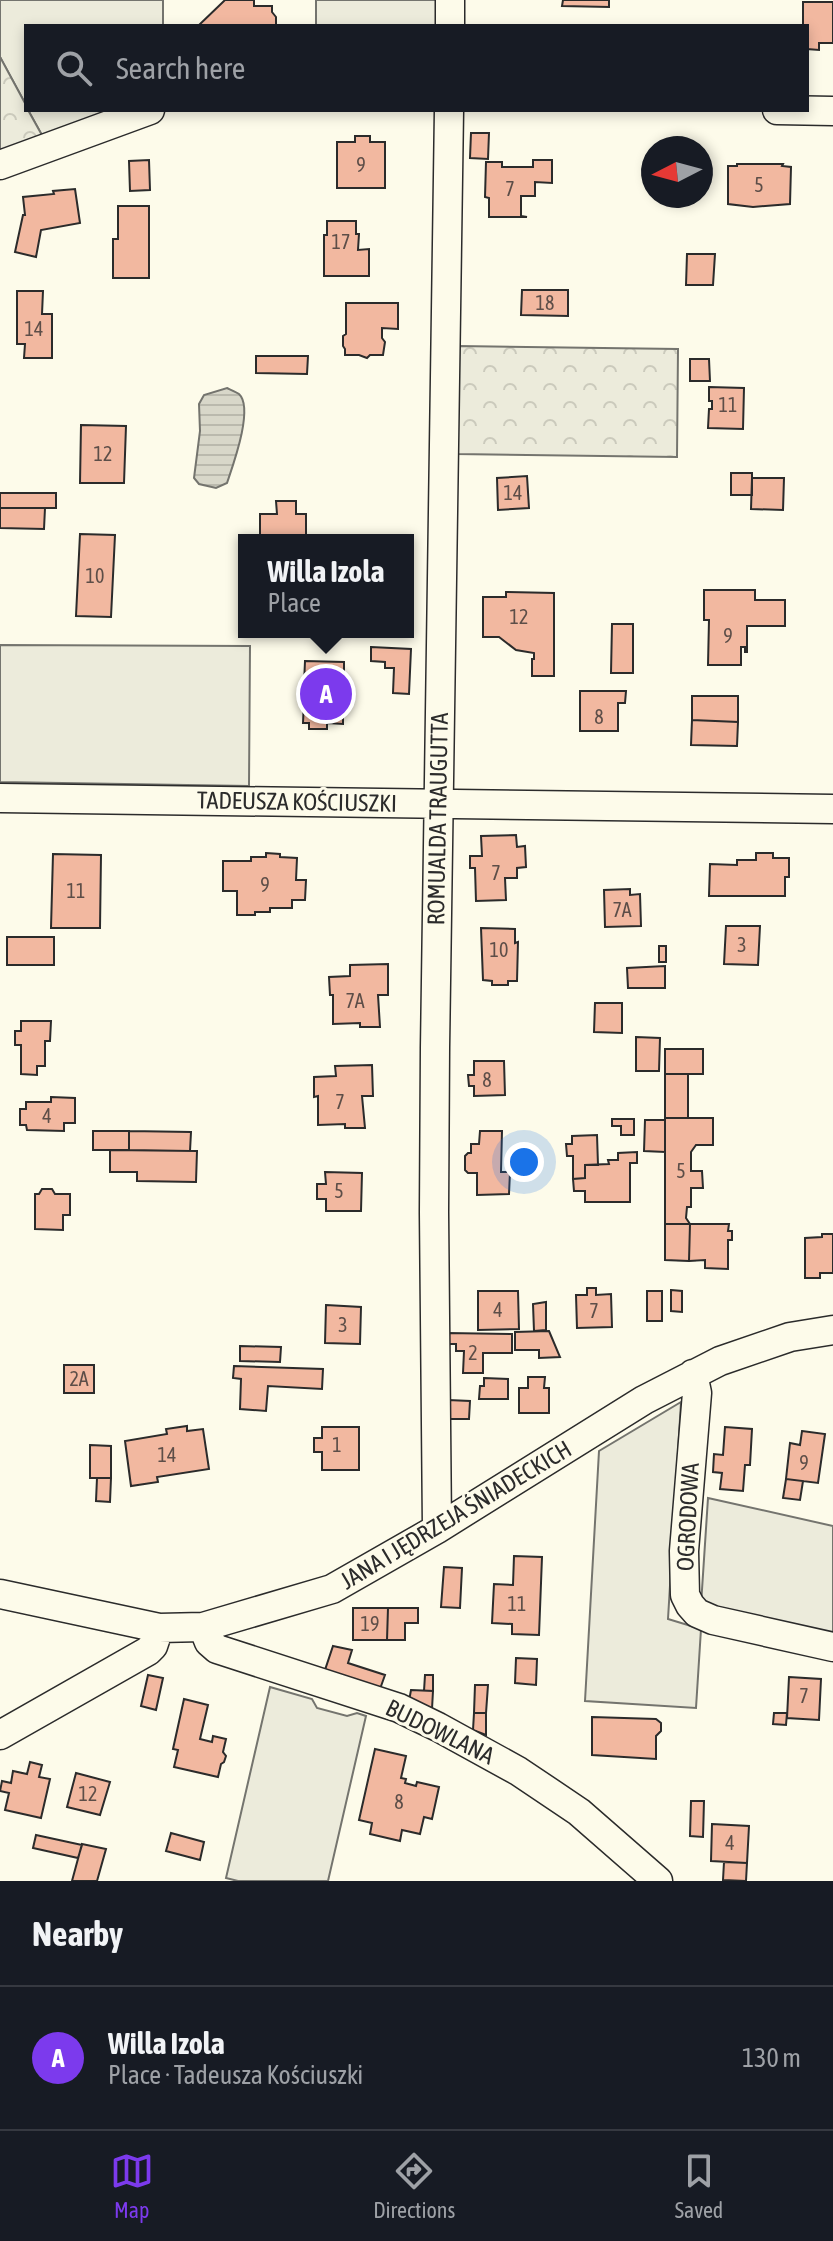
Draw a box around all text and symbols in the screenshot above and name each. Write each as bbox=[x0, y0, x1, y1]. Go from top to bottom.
search box bbox=[24, 24, 809, 112]
icon: search bbox=[52, 46, 96, 90]
text: Search here bbox=[116, 51, 245, 85]
north arrow bbox=[641, 136, 713, 208]
house number: 9 bbox=[356, 153, 366, 176]
house number: 5 bbox=[754, 173, 764, 196]
house number: 7 bbox=[505, 177, 515, 200]
house number: 17 bbox=[332, 230, 350, 253]
house number: 18 bbox=[536, 291, 554, 314]
house number: 14 bbox=[25, 317, 43, 340]
house number: 11 bbox=[719, 393, 737, 416]
house number: 12 bbox=[94, 442, 112, 465]
house number: 14 bbox=[504, 481, 522, 504]
popup bbox=[238, 534, 414, 638]
text: Willa Izola bbox=[268, 554, 384, 588]
house number: 10 bbox=[86, 564, 104, 587]
text: Place bbox=[268, 588, 321, 618]
house number: 12 bbox=[510, 605, 528, 628]
house number: 9 bbox=[723, 624, 733, 647]
pin: A bbox=[300, 664, 352, 724]
house number: 8 bbox=[594, 705, 604, 728]
street label: ROMUALDA TRAUGUTTA bbox=[422, 712, 453, 926]
street label: TADEUSZA KOŚCIUSZKI bbox=[197, 786, 397, 817]
house number: 7 bbox=[491, 861, 501, 884]
house number: 9 bbox=[260, 873, 270, 896]
house number: 11 bbox=[67, 879, 85, 902]
house number: 7A bbox=[612, 898, 632, 921]
house number: 3 bbox=[737, 933, 747, 956]
house number: 10 bbox=[490, 938, 508, 961]
house number: 7A bbox=[345, 989, 365, 1012]
house number: 8 bbox=[482, 1068, 492, 1091]
house number: 7 bbox=[335, 1090, 345, 1113]
house number: 4 bbox=[42, 1104, 52, 1127]
your location bbox=[504, 1142, 544, 1182]
house number: 5 bbox=[676, 1159, 686, 1182]
house number: 5 bbox=[334, 1179, 344, 1202]
house number: 4 bbox=[493, 1298, 503, 1321]
house number: 7 bbox=[589, 1299, 599, 1322]
house number: 3 bbox=[338, 1313, 348, 1336]
house number: 2 bbox=[468, 1341, 478, 1364]
house number: 2A bbox=[69, 1367, 89, 1390]
house number: 1 bbox=[332, 1433, 342, 1456]
street label: JANA I JĘDRZEJA ŚNIADECKICH bbox=[335, 1435, 576, 1594]
house number: 14 bbox=[158, 1443, 176, 1466]
house number: 9 bbox=[799, 1451, 809, 1474]
street label: OGRODOWA bbox=[671, 1462, 704, 1572]
house number: 11 bbox=[508, 1592, 526, 1615]
house number: 19 bbox=[361, 1612, 379, 1635]
house number: 7 bbox=[799, 1684, 809, 1707]
street label: BUDOWLANA bbox=[382, 1694, 499, 1769]
house number: 12 bbox=[79, 1782, 97, 1805]
house number: 8 bbox=[394, 1790, 404, 1813]
house number: 4 bbox=[725, 1831, 735, 1854]
text: Nearby bbox=[32, 1914, 123, 1953]
text: Willa Izola bbox=[108, 2026, 225, 2060]
text: A bbox=[52, 2043, 64, 2073]
text: 130 m bbox=[742, 2043, 801, 2073]
text: Place · Tadeusza Kościuszki bbox=[108, 2060, 363, 2090]
tab: Map bbox=[110, 2149, 154, 2223]
tab: Directions bbox=[373, 2149, 455, 2223]
tab: Saved bbox=[675, 2149, 723, 2223]

